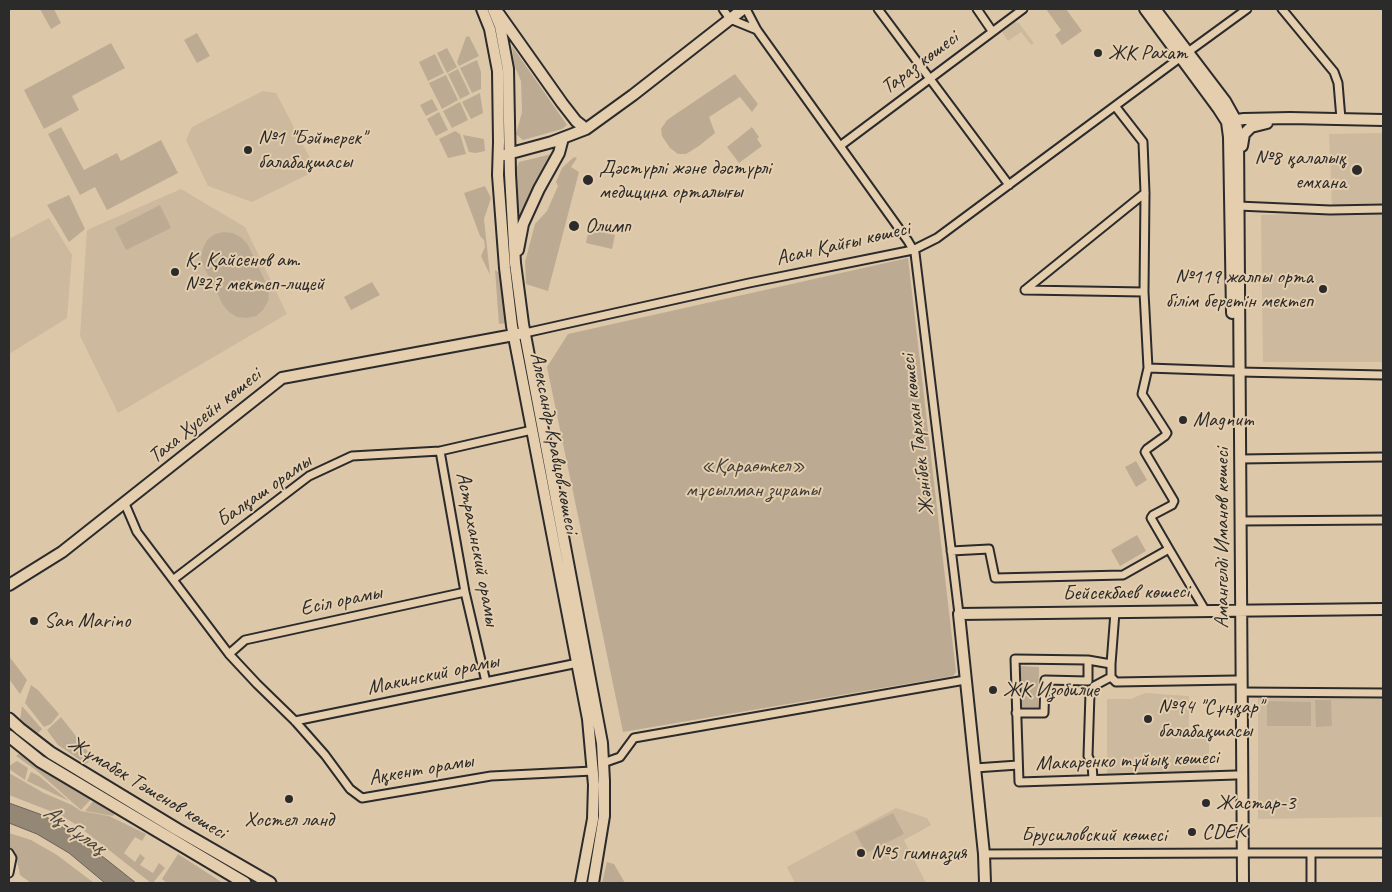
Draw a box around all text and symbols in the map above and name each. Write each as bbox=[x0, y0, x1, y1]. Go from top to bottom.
street label: Тараз көшесі bbox=[876, 26, 964, 100]
place label: ЖК Рахат bbox=[1108, 40, 1187, 66]
marker: ЖК Рахат bbox=[1092, 47, 1104, 59]
place label: №1 "Бәйтерек" балабақшасы bbox=[258, 125, 366, 175]
marker: №1 "Бәйтерек" балабақшасы bbox=[242, 144, 254, 156]
place label: №8 қалалық емхана bbox=[1254, 145, 1346, 195]
place label: Дәстүрлі және дәстүрлі медицина орталығы bbox=[599, 155, 771, 205]
marker: №8 қалалық емхана bbox=[1350, 163, 1364, 177]
marker: Дәстүрлі және дәстүрлі медицина орталығы bbox=[581, 173, 595, 187]
place label: Олимп bbox=[585, 213, 631, 239]
street label: Асан Қайғы көшесі bbox=[774, 216, 912, 272]
marker: Олимп bbox=[567, 219, 581, 233]
place label: Қ. Қайсенов ат. №27 мектеп-лицей bbox=[185, 247, 324, 297]
place label: №119 жалпы орта білім беретін мектеп bbox=[1165, 264, 1313, 314]
marker: Қ. Қайсенов ат. №27 мектеп-лицей bbox=[169, 266, 181, 278]
marker: №119 жалпы орта білім беретін мектеп bbox=[1317, 283, 1329, 295]
street label: Александр Кравцов көшесі bbox=[524, 350, 584, 536]
street label: Жәнібек Тархан көшесі bbox=[896, 353, 940, 517]
street label: Таха Хусейн көшесі bbox=[144, 363, 266, 469]
place label: Magnum bbox=[1193, 407, 1254, 433]
marker: Magnum bbox=[1177, 414, 1189, 426]
street label: Амангелді Иманов көшесі bbox=[1209, 448, 1235, 628]
street label: Балқаш орамы bbox=[212, 449, 316, 533]
park label: «Қараөткел» мұсылман зираты bbox=[686, 453, 820, 503]
street label: Астраханский орамы bbox=[450, 470, 504, 628]
street label: Бейсекбаев көшесі bbox=[1062, 579, 1190, 607]
street label: Есіл орамы bbox=[298, 580, 384, 622]
place label: San Marino bbox=[44, 608, 130, 634]
marker: San Marino bbox=[28, 615, 40, 627]
street label: Макинский орамы bbox=[365, 649, 501, 701]
place label: ЖК Изобилие bbox=[1003, 677, 1099, 703]
marker: ЖК Изобилие bbox=[987, 684, 999, 696]
place label: №94 "Сұңқар" балабақшасы bbox=[1158, 694, 1263, 744]
marker: №94 "Сұңқар" балабақшасы bbox=[1142, 713, 1154, 725]
street label: Жұмабек Тәшенов көшесі bbox=[63, 731, 231, 845]
street label: Макаренко тұйық көшесі bbox=[1035, 745, 1219, 777]
street label: Ақкент орамы bbox=[367, 748, 475, 792]
place label: Жастар-3 bbox=[1216, 790, 1295, 816]
marker: Хостел ланд bbox=[283, 793, 295, 805]
marker: Жастар-3 bbox=[1200, 797, 1212, 809]
water label: Ақ-бұлақ bbox=[38, 799, 110, 861]
place label: Хостел ланд bbox=[244, 807, 334, 833]
place label: CDEK bbox=[1202, 819, 1246, 845]
street label: Брусиловский көшесі bbox=[1021, 822, 1167, 848]
marker: CDEK bbox=[1186, 826, 1198, 838]
place label: №5 гимназия bbox=[871, 840, 967, 866]
marker: №5 гимназия bbox=[855, 847, 867, 859]

